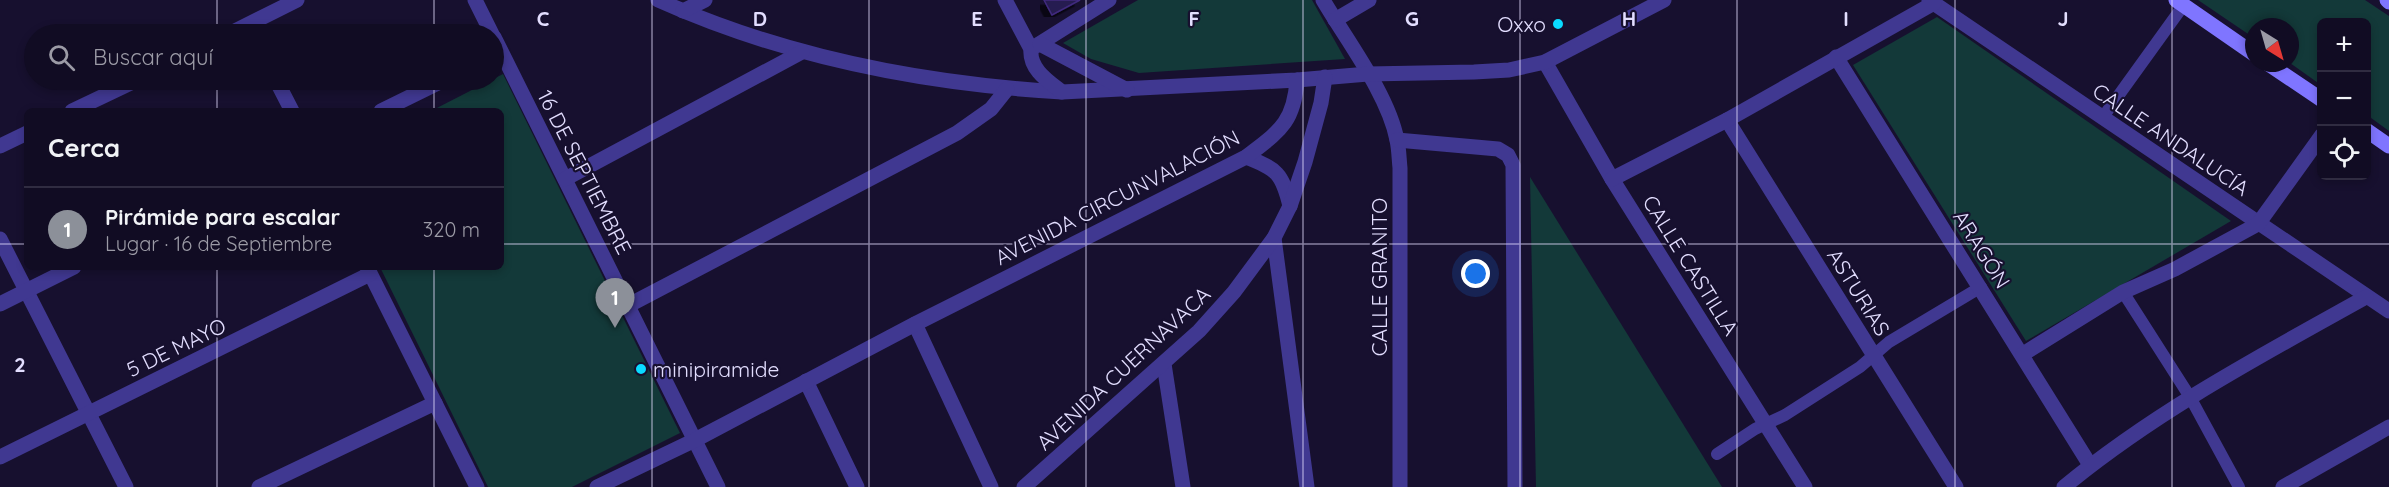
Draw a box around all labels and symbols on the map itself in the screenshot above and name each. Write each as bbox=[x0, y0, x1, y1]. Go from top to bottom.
text: C bbox=[537, 6, 550, 31]
text: D bbox=[753, 6, 767, 31]
text: E bbox=[971, 6, 983, 31]
text: F bbox=[1188, 6, 1200, 31]
text: G bbox=[1405, 6, 1419, 31]
text: H bbox=[1622, 6, 1636, 31]
text: I bbox=[1843, 6, 1849, 31]
text: J bbox=[2057, 6, 2069, 31]
place label: Oxxo bbox=[1497, 11, 1546, 37]
marker: Oxxo bbox=[1551, 17, 1565, 31]
north arrow bbox=[2245, 18, 2299, 72]
street label: CALLE ANDALUCÍA bbox=[2088, 77, 2254, 201]
street label: 16 DE SEPTIEMBRE bbox=[532, 86, 638, 258]
street label: AVENIDA CIRCUNVALACIÓN bbox=[990, 124, 1244, 270]
street label: CALLE CASTILLA bbox=[1638, 190, 1744, 340]
street label: CALLE GRANITO bbox=[1366, 198, 1392, 356]
street label: ARAGÓN bbox=[1948, 205, 2016, 293]
street label: ASTURIAS bbox=[1822, 244, 1896, 340]
your location bbox=[1461, 259, 1490, 288]
pin: 1 bbox=[596, 278, 634, 328]
street label: AVENIDA CUERNAVACA bbox=[1031, 281, 1215, 455]
street label: 5 DE MAYO bbox=[122, 312, 230, 382]
text: 2 bbox=[14, 352, 26, 377]
place label: minipiramide bbox=[653, 356, 779, 382]
marker: minipiramide bbox=[634, 362, 648, 376]

